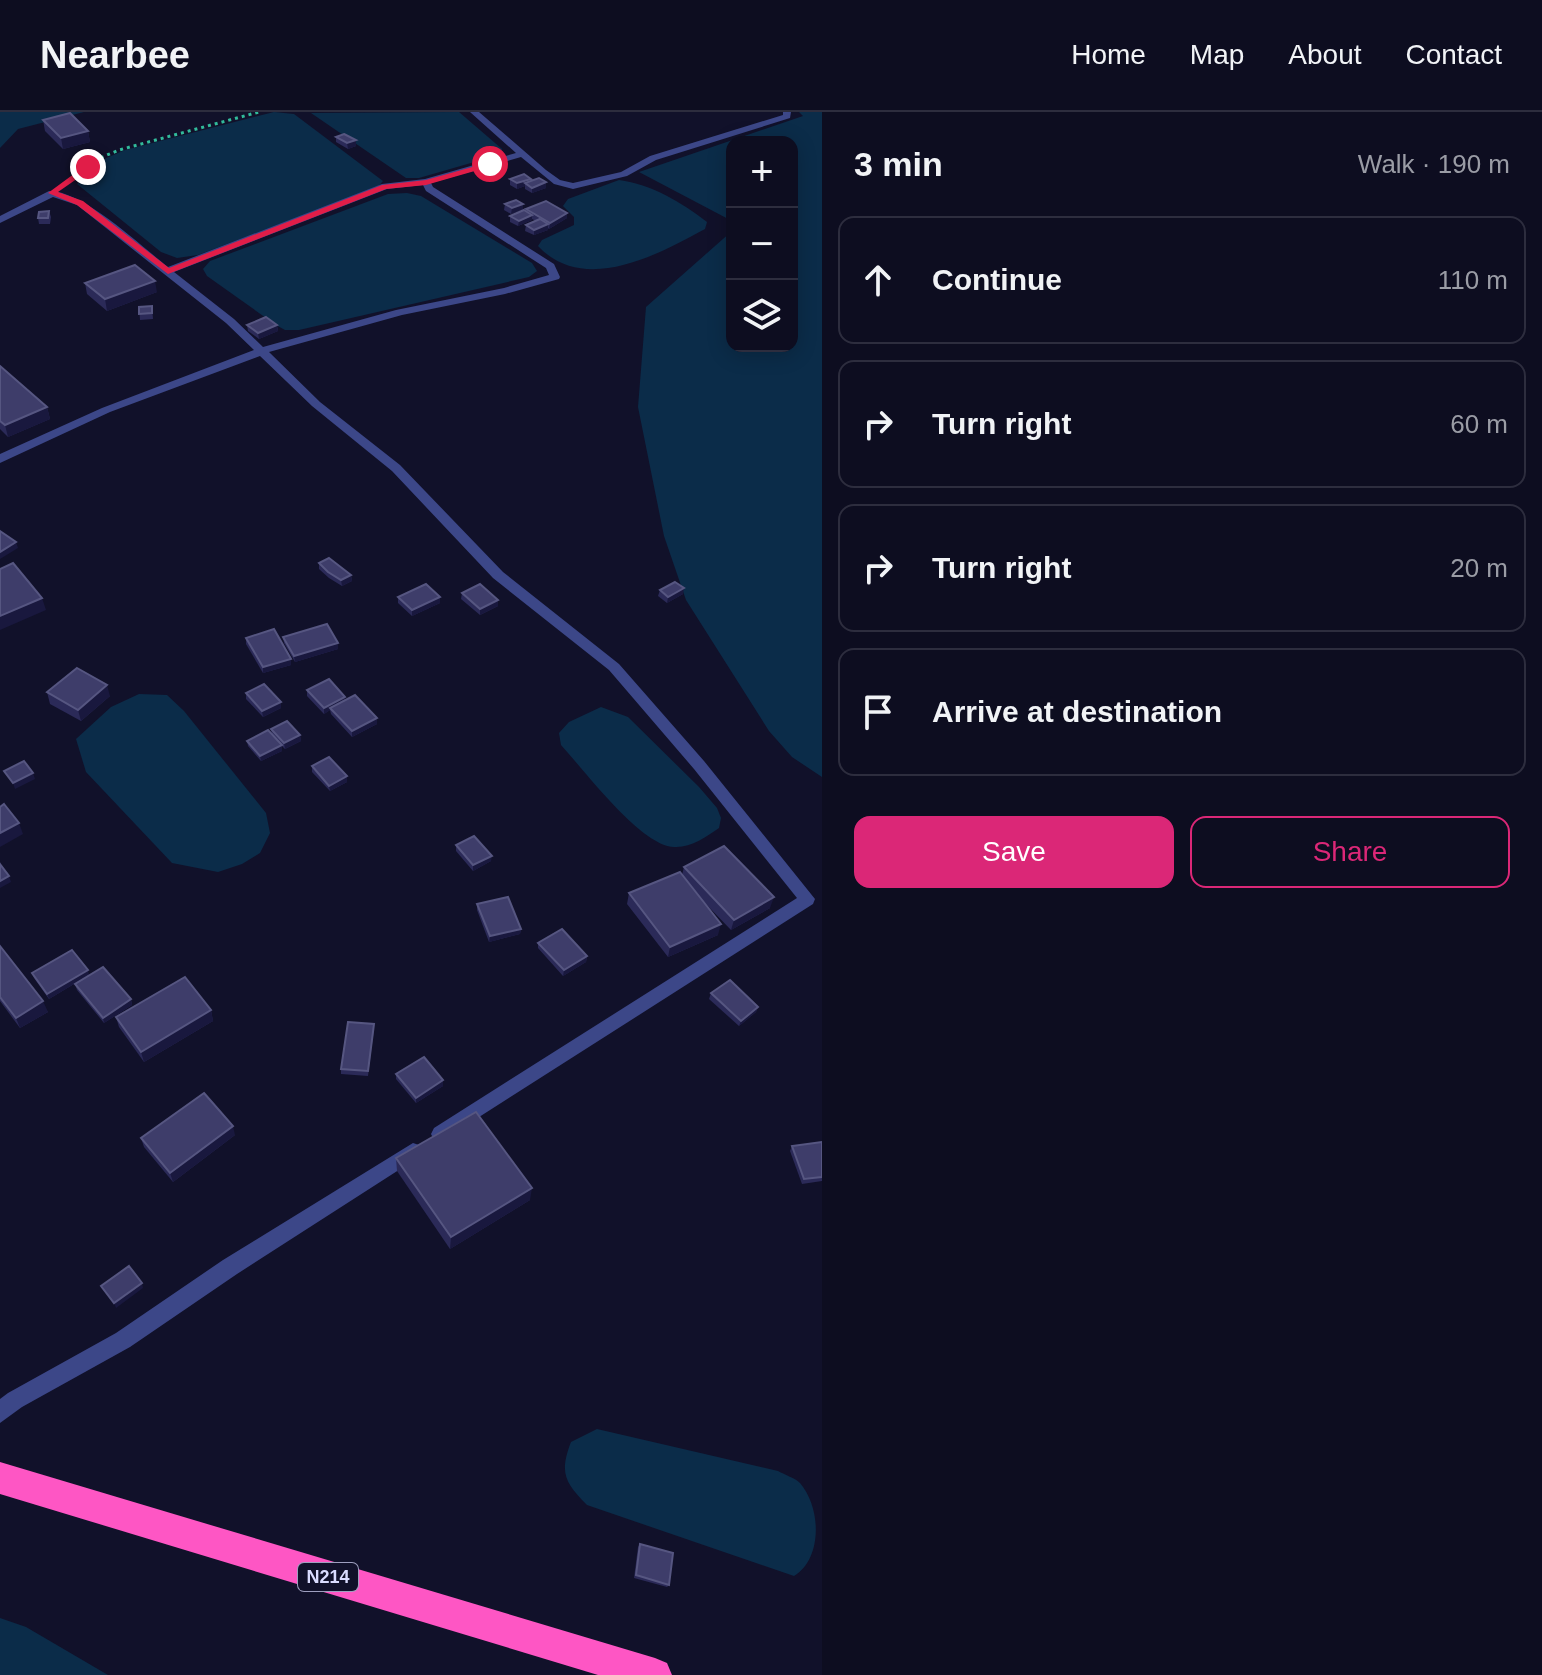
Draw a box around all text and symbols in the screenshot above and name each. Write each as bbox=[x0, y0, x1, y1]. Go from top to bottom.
text: Nearbee bbox=[40, 34, 190, 76]
text: Home bbox=[1071, 39, 1146, 70]
text: Map bbox=[1190, 39, 1244, 70]
text: About bbox=[1288, 39, 1362, 70]
text: Contact bbox=[1406, 39, 1502, 70]
map controls bbox=[726, 136, 798, 352]
button: + bbox=[726, 136, 798, 208]
text: 3 min bbox=[854, 145, 943, 183]
route start bbox=[472, 146, 508, 182]
route end bbox=[70, 149, 106, 185]
text: Walk · 190 m bbox=[1358, 149, 1510, 179]
button: − bbox=[726, 208, 798, 280]
icon: ahead bbox=[856, 258, 900, 302]
text: Continue bbox=[932, 263, 1062, 296]
text: 110 m bbox=[1438, 265, 1508, 295]
button: layers bbox=[726, 280, 798, 352]
icon: right bbox=[856, 402, 900, 446]
text: Turn right bbox=[932, 407, 1071, 440]
text: 60 m bbox=[1450, 409, 1508, 439]
icon: right bbox=[856, 546, 900, 590]
text: Turn right bbox=[932, 551, 1071, 584]
text: 20 m bbox=[1450, 553, 1508, 583]
icon: arrive bbox=[856, 690, 900, 734]
text: Arrive at destination bbox=[932, 695, 1222, 728]
button: Save bbox=[854, 816, 1174, 888]
button: Share bbox=[1190, 816, 1510, 888]
road number: N214 bbox=[298, 1563, 358, 1591]

